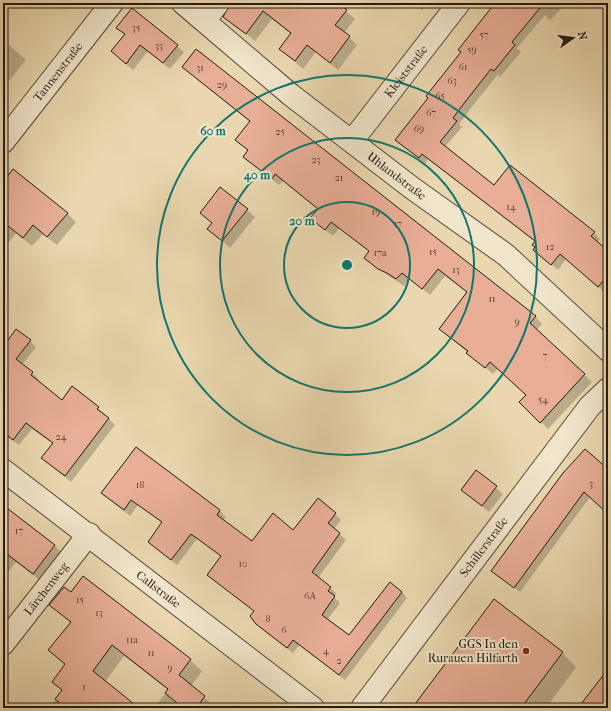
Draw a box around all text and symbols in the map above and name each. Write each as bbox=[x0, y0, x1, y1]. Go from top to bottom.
north arrow bbox=[553, 18, 593, 58]
house number: 35 bbox=[132, 22, 140, 34]
house number: 57 bbox=[479, 29, 489, 41]
text: N bbox=[575, 30, 590, 42]
street label: Tannenstraße bbox=[30, 40, 85, 104]
house number: 33 bbox=[155, 40, 163, 52]
street label: Kleiststraße bbox=[381, 43, 431, 100]
house number: 59 bbox=[467, 44, 477, 56]
house number: 61 bbox=[459, 61, 467, 73]
house number: 31 bbox=[196, 62, 204, 74]
house number: 63 bbox=[447, 75, 457, 87]
house number: 29 bbox=[217, 79, 227, 91]
house number: 65 bbox=[435, 90, 445, 102]
house number: 67 bbox=[426, 107, 436, 119]
house number: 69 bbox=[414, 123, 424, 135]
text: 60 m bbox=[200, 124, 227, 138]
house number: 25 bbox=[275, 126, 285, 138]
street label: Uhlandstraße bbox=[364, 149, 429, 203]
house number: 23 bbox=[311, 154, 321, 166]
text: 40 m bbox=[243, 168, 271, 183]
house number: 21 bbox=[335, 172, 343, 184]
house number: 14 bbox=[506, 201, 517, 213]
house number: 19 bbox=[372, 206, 380, 218]
text: 20 m bbox=[289, 214, 316, 228]
house number: 17 bbox=[394, 218, 402, 230]
house number: 12 bbox=[546, 241, 554, 253]
house number: 15 bbox=[429, 246, 437, 258]
house number: 17a bbox=[373, 247, 387, 259]
centre of rings bbox=[340, 258, 354, 272]
house number: 13 bbox=[452, 264, 460, 276]
house number: 11 bbox=[488, 293, 496, 305]
house number: 9 bbox=[514, 316, 520, 328]
house number: 7 bbox=[543, 350, 548, 362]
house number: 54 bbox=[538, 394, 549, 406]
house number: 24 bbox=[55, 431, 68, 443]
house number: 3 bbox=[589, 478, 593, 490]
house number: 18 bbox=[136, 479, 144, 491]
street label: Schillerstraße bbox=[457, 514, 511, 579]
house number: 17 bbox=[15, 525, 23, 537]
house number: 10 bbox=[238, 558, 248, 570]
street label: Lärchenweg bbox=[21, 559, 72, 618]
street label: Callstraße bbox=[133, 568, 184, 611]
house number: 6A bbox=[304, 590, 316, 602]
house number: 15 bbox=[76, 594, 84, 606]
house number: 13 bbox=[95, 607, 103, 619]
house number: 8 bbox=[265, 613, 271, 625]
house number: 6 bbox=[281, 624, 287, 636]
house number: 11a bbox=[126, 634, 138, 646]
place label: GGS In den Rurauen Hilfarth bbox=[428, 637, 518, 665]
house number: 4 bbox=[323, 645, 330, 657]
marker: GGS In den Rurauen Hilfarth bbox=[521, 646, 531, 656]
house number: 11 bbox=[147, 647, 155, 659]
house number: 2 bbox=[336, 655, 342, 667]
house number: 9 bbox=[167, 662, 173, 674]
house number: 1 bbox=[82, 681, 86, 693]

